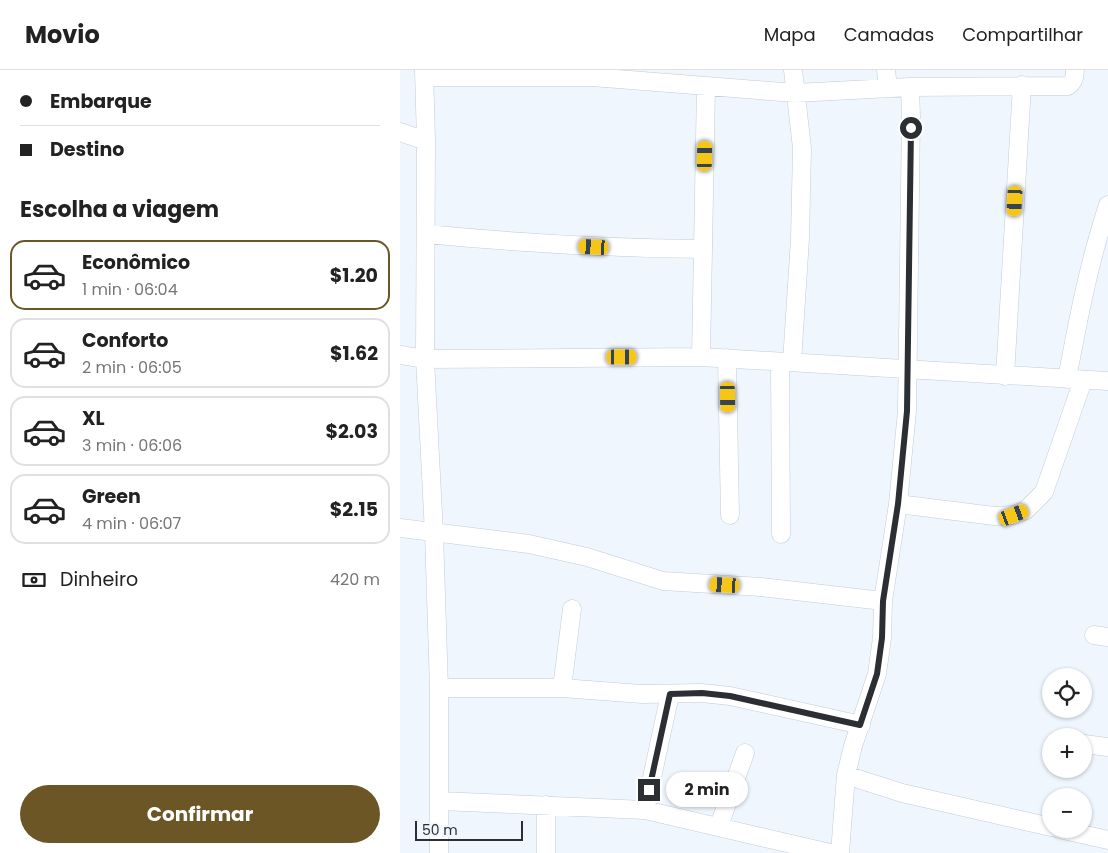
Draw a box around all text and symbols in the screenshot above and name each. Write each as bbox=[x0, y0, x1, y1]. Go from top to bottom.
text: Movio bbox=[25, 18, 100, 51]
text: Mapa bbox=[764, 22, 816, 47]
text: Camadas bbox=[844, 22, 934, 47]
text: Compartilhar bbox=[962, 22, 1083, 47]
text: Embarque bbox=[50, 88, 152, 115]
route start bbox=[900, 117, 922, 139]
text: Destino bbox=[50, 136, 124, 163]
car bbox=[697, 141, 712, 171]
car bbox=[1006, 186, 1023, 216]
text: Escolha a viagem bbox=[20, 194, 219, 225]
car bbox=[578, 239, 609, 255]
text: Econômico bbox=[82, 249, 190, 276]
icon: car bbox=[22, 253, 67, 298]
text: $1.20 bbox=[330, 262, 378, 289]
text: 1 min · 06:04 bbox=[82, 278, 178, 301]
text: Conforto bbox=[82, 327, 168, 354]
icon: car bbox=[22, 331, 67, 376]
text: $1.62 bbox=[330, 340, 378, 367]
car bbox=[607, 350, 637, 365]
text: 2 min · 06:05 bbox=[82, 356, 182, 379]
car bbox=[720, 382, 735, 412]
text: XL bbox=[82, 405, 105, 432]
icon: car bbox=[22, 409, 67, 454]
text: $2.03 bbox=[325, 418, 378, 445]
text: 3 min · 06:06 bbox=[82, 434, 182, 457]
text: Green bbox=[82, 483, 141, 510]
icon: car bbox=[22, 487, 67, 532]
text: $2.15 bbox=[330, 496, 378, 523]
car bbox=[997, 503, 1030, 527]
text: 4 min · 06:07 bbox=[82, 512, 181, 535]
icon: cash bbox=[20, 566, 48, 594]
text: Dinheiro bbox=[60, 566, 138, 593]
text: 420 m bbox=[330, 568, 380, 591]
car bbox=[709, 577, 740, 593]
map controls bbox=[1042, 668, 1092, 838]
button: locate bbox=[1042, 668, 1092, 718]
button: + bbox=[1042, 728, 1092, 778]
callout: 2 min bbox=[666, 772, 749, 808]
text: 2 min bbox=[685, 778, 729, 801]
route end bbox=[638, 779, 660, 801]
button: Confirmar bbox=[20, 785, 380, 843]
button: − bbox=[1042, 788, 1092, 838]
scale bar bbox=[415, 818, 522, 841]
text: 50 m bbox=[422, 820, 458, 840]

